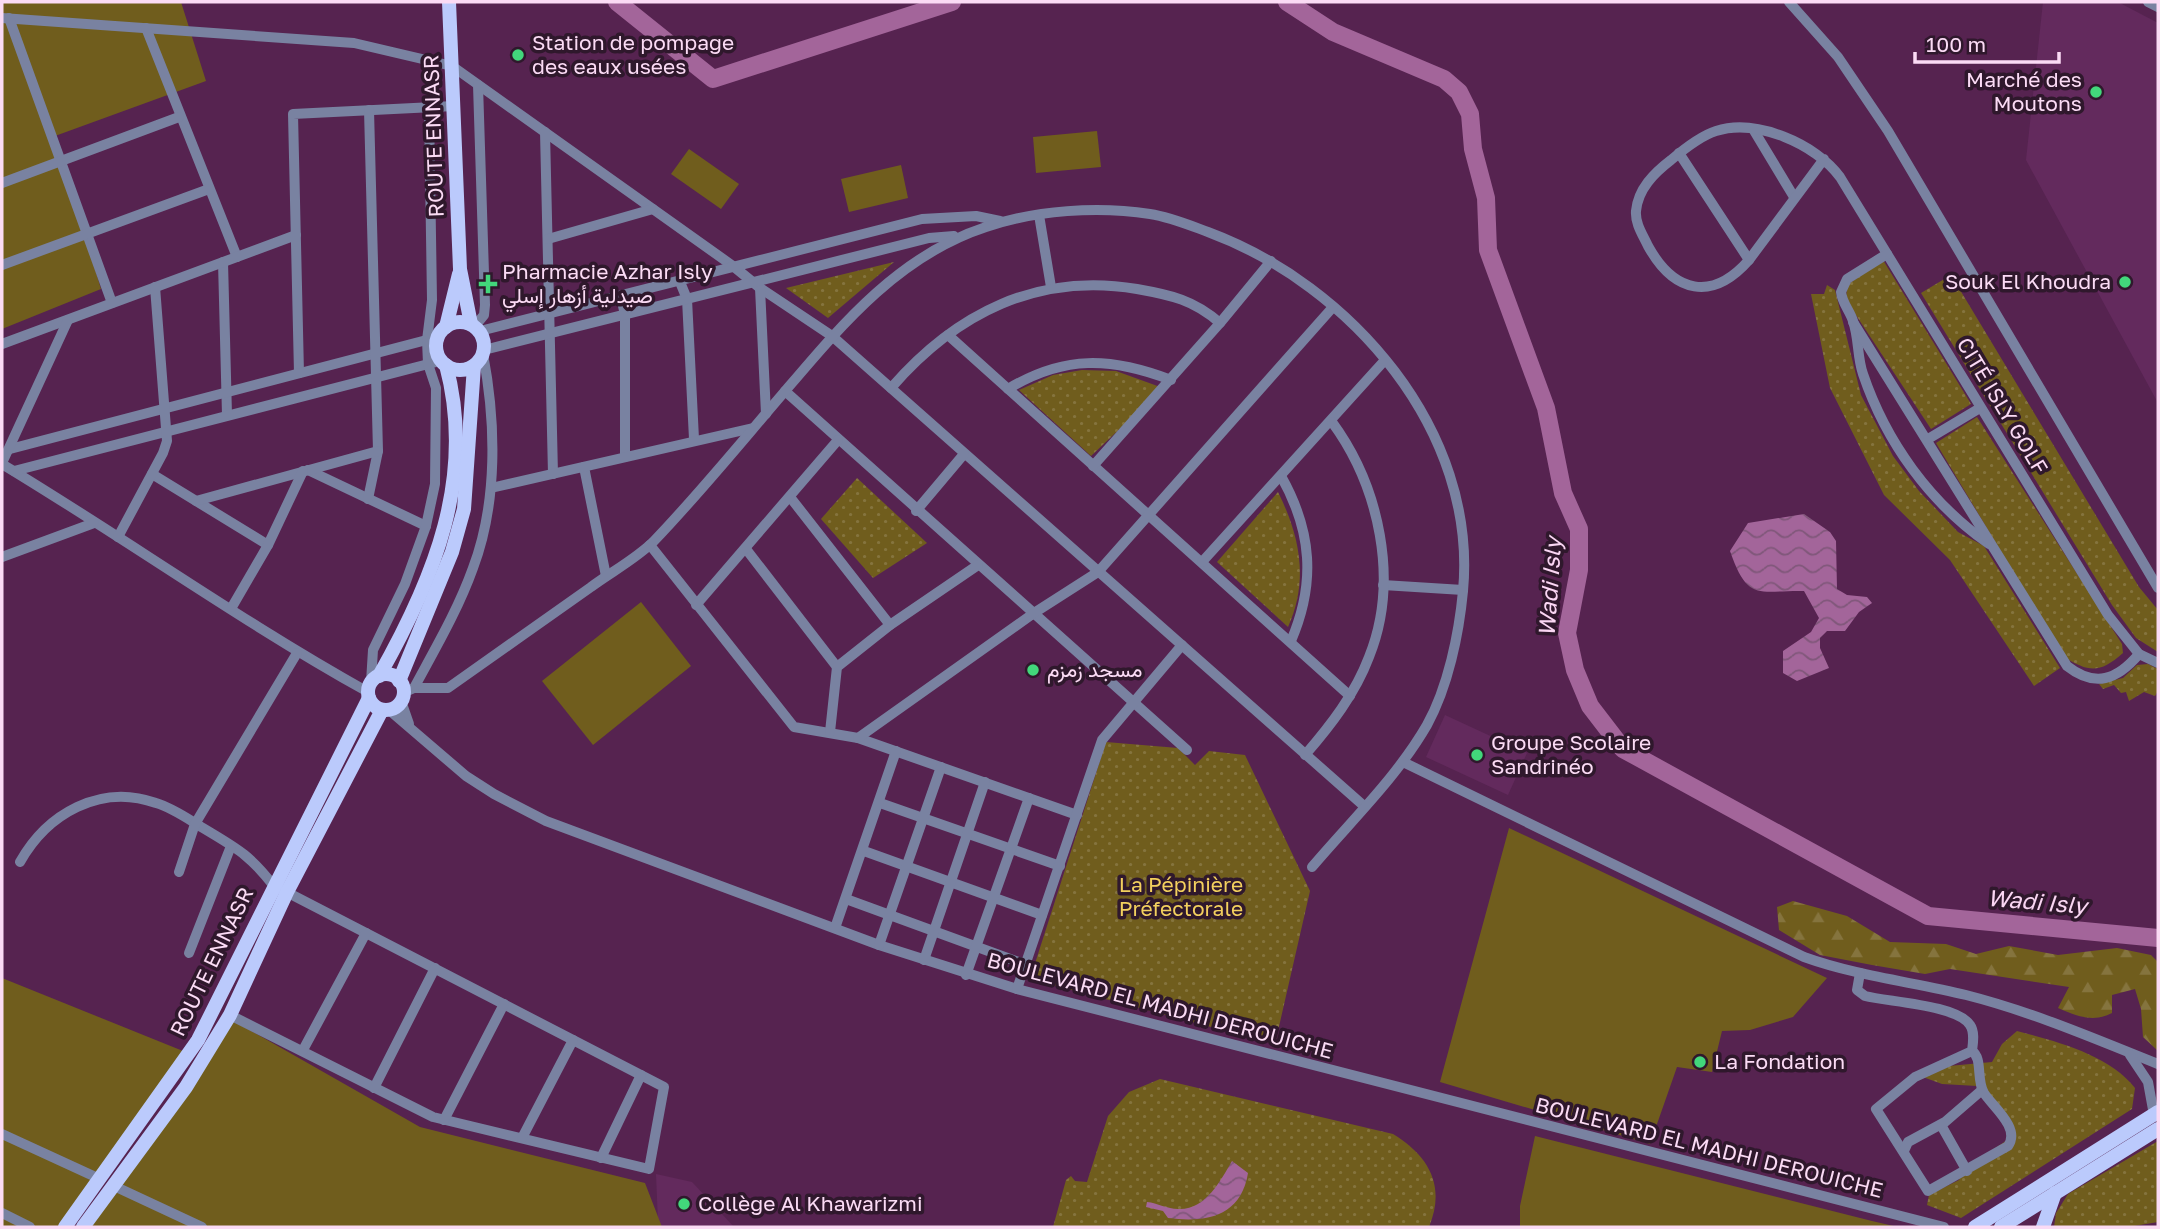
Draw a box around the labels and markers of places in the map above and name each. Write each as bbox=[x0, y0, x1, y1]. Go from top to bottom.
place label: Station de pompage des eaux usées bbox=[532, 29, 734, 79]
marker: Station de pompage des eaux usées bbox=[510, 47, 526, 63]
place label: Marché des Moutons bbox=[1966, 66, 2082, 116]
marker: Marché des Moutons bbox=[2088, 84, 2104, 100]
place label: Pharmacie Azhar Isly صيدلية أزهار إسلي bbox=[502, 258, 713, 313]
place label: Souk El Khoudra bbox=[1945, 268, 2111, 294]
marker: Souk El Khoudra bbox=[2117, 274, 2133, 290]
marker: Pharmacie Azhar Isly صيدلية أزهار إسلي bbox=[480, 276, 496, 292]
place label: مسجد زمزم bbox=[1047, 656, 1142, 684]
marker: مسجد زمزم bbox=[1025, 662, 1041, 678]
place label: Groupe Scolaire Sandrinéo bbox=[1491, 729, 1651, 779]
marker: Groupe Scolaire Sandrinéo bbox=[1469, 747, 1485, 763]
place label: La Fondation bbox=[1714, 1048, 1845, 1074]
marker: La Fondation bbox=[1692, 1054, 1708, 1070]
place label: Collège Al Khawarizmi bbox=[698, 1190, 923, 1216]
marker: Collège Al Khawarizmi bbox=[676, 1196, 692, 1212]

